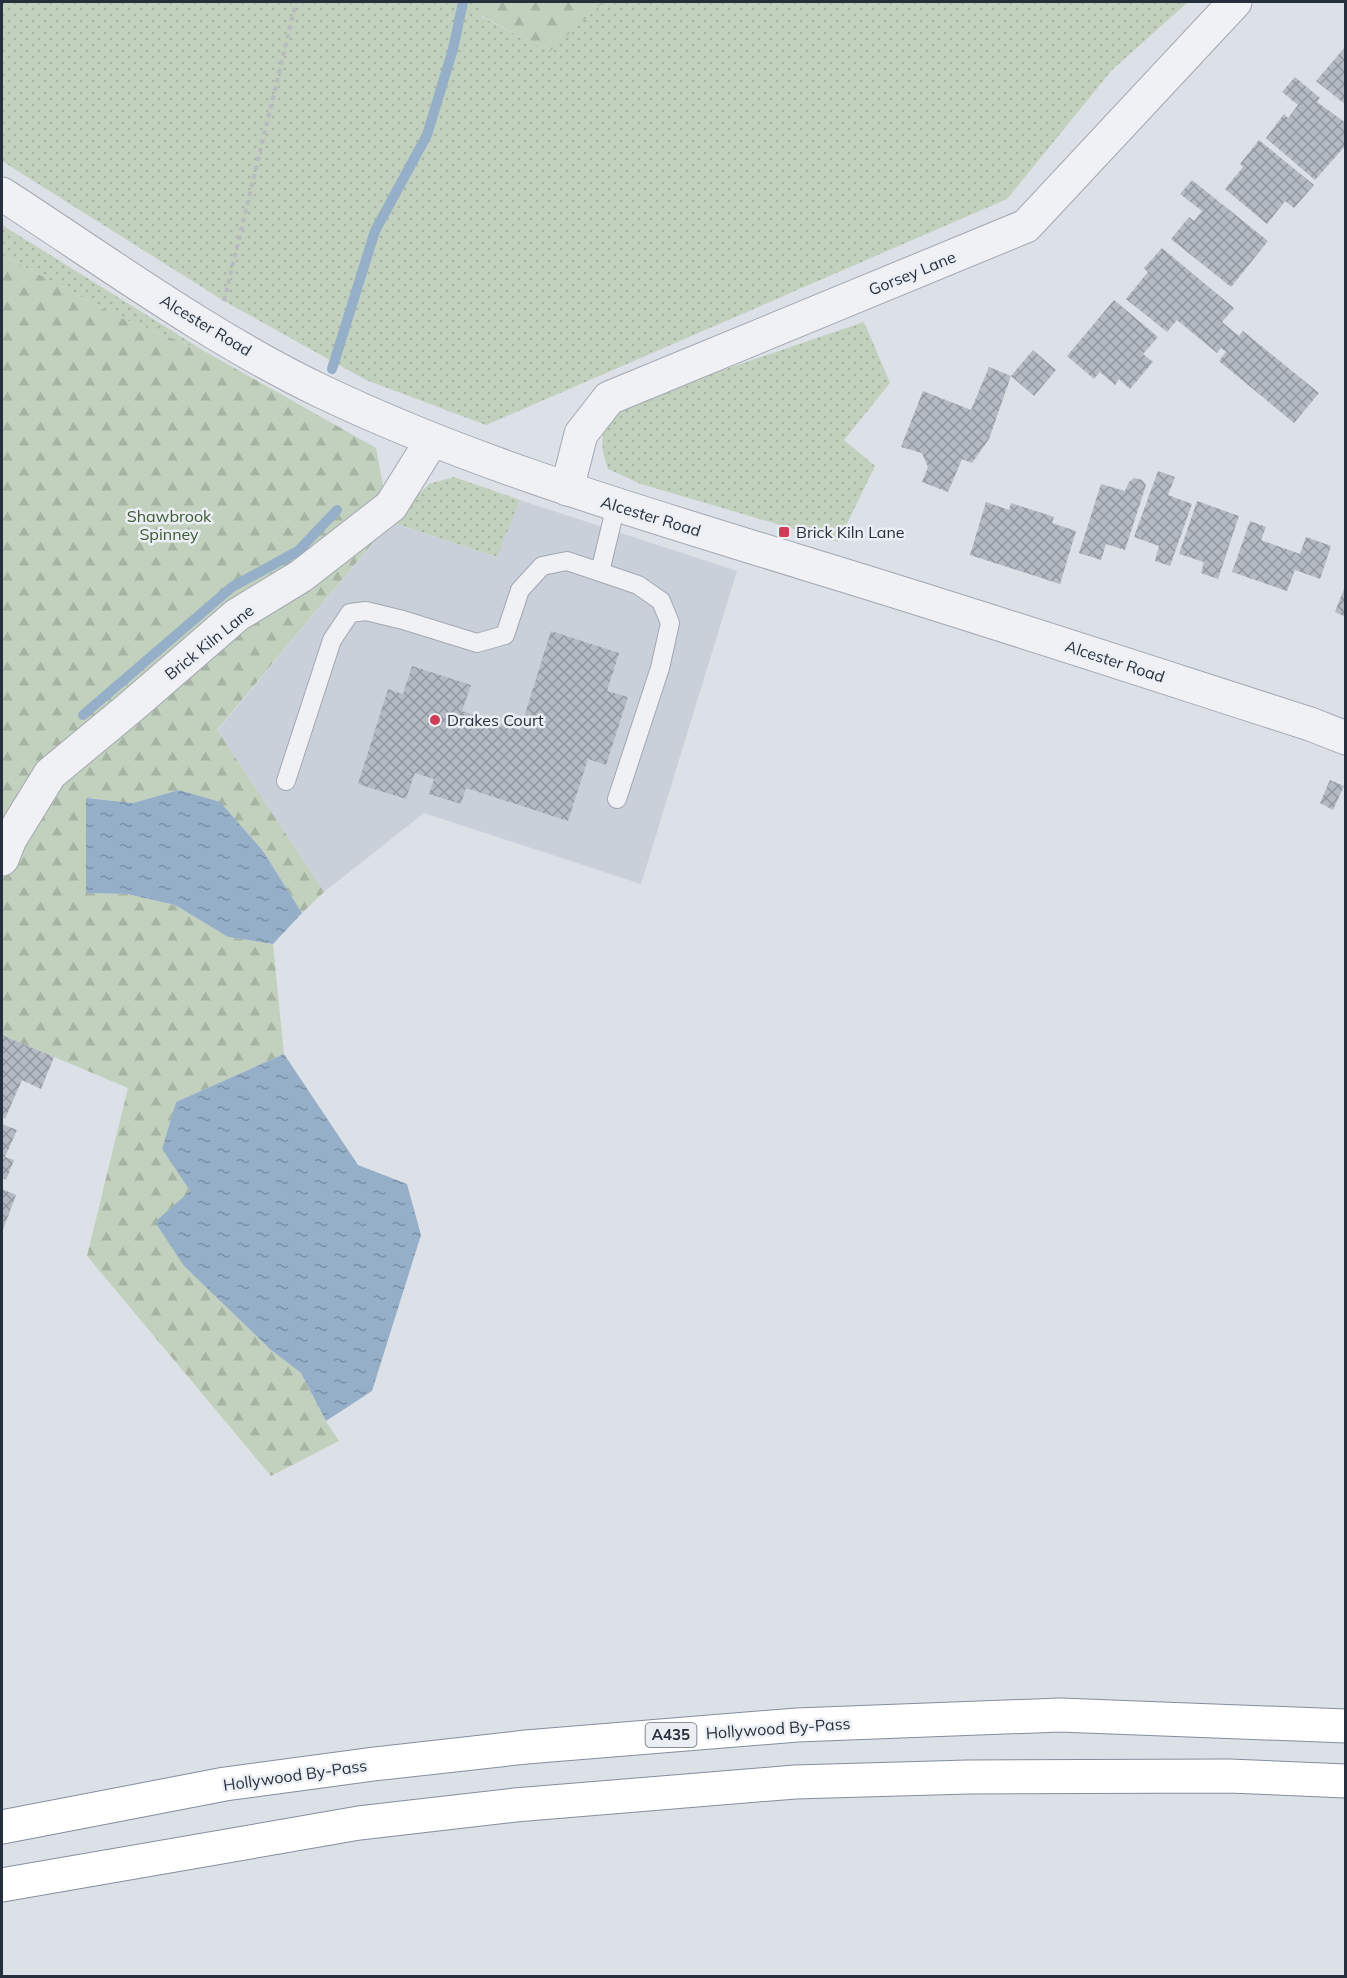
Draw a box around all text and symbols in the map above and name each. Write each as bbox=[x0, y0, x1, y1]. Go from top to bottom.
street label: Gorsey Lane bbox=[866, 246, 958, 300]
street label: Alcester Road bbox=[157, 290, 255, 360]
street label: Alcester Road bbox=[599, 491, 703, 541]
park label: Shawbrook Spinney bbox=[127, 506, 212, 544]
place label: Brick Kiln Lane bbox=[796, 522, 905, 542]
marker: Brick Kiln Lane bbox=[777, 525, 791, 539]
street label: Brick Kiln Lane bbox=[161, 600, 257, 684]
street label: Alcester Road bbox=[1063, 636, 1167, 686]
place label: Drakes Court bbox=[447, 710, 544, 730]
marker: Drakes Court bbox=[428, 713, 442, 727]
street label: Hollywood By-Pass bbox=[705, 1713, 851, 1743]
road number: A435 bbox=[646, 1723, 696, 1747]
street label: Hollywood By-Pass bbox=[222, 1755, 368, 1795]

